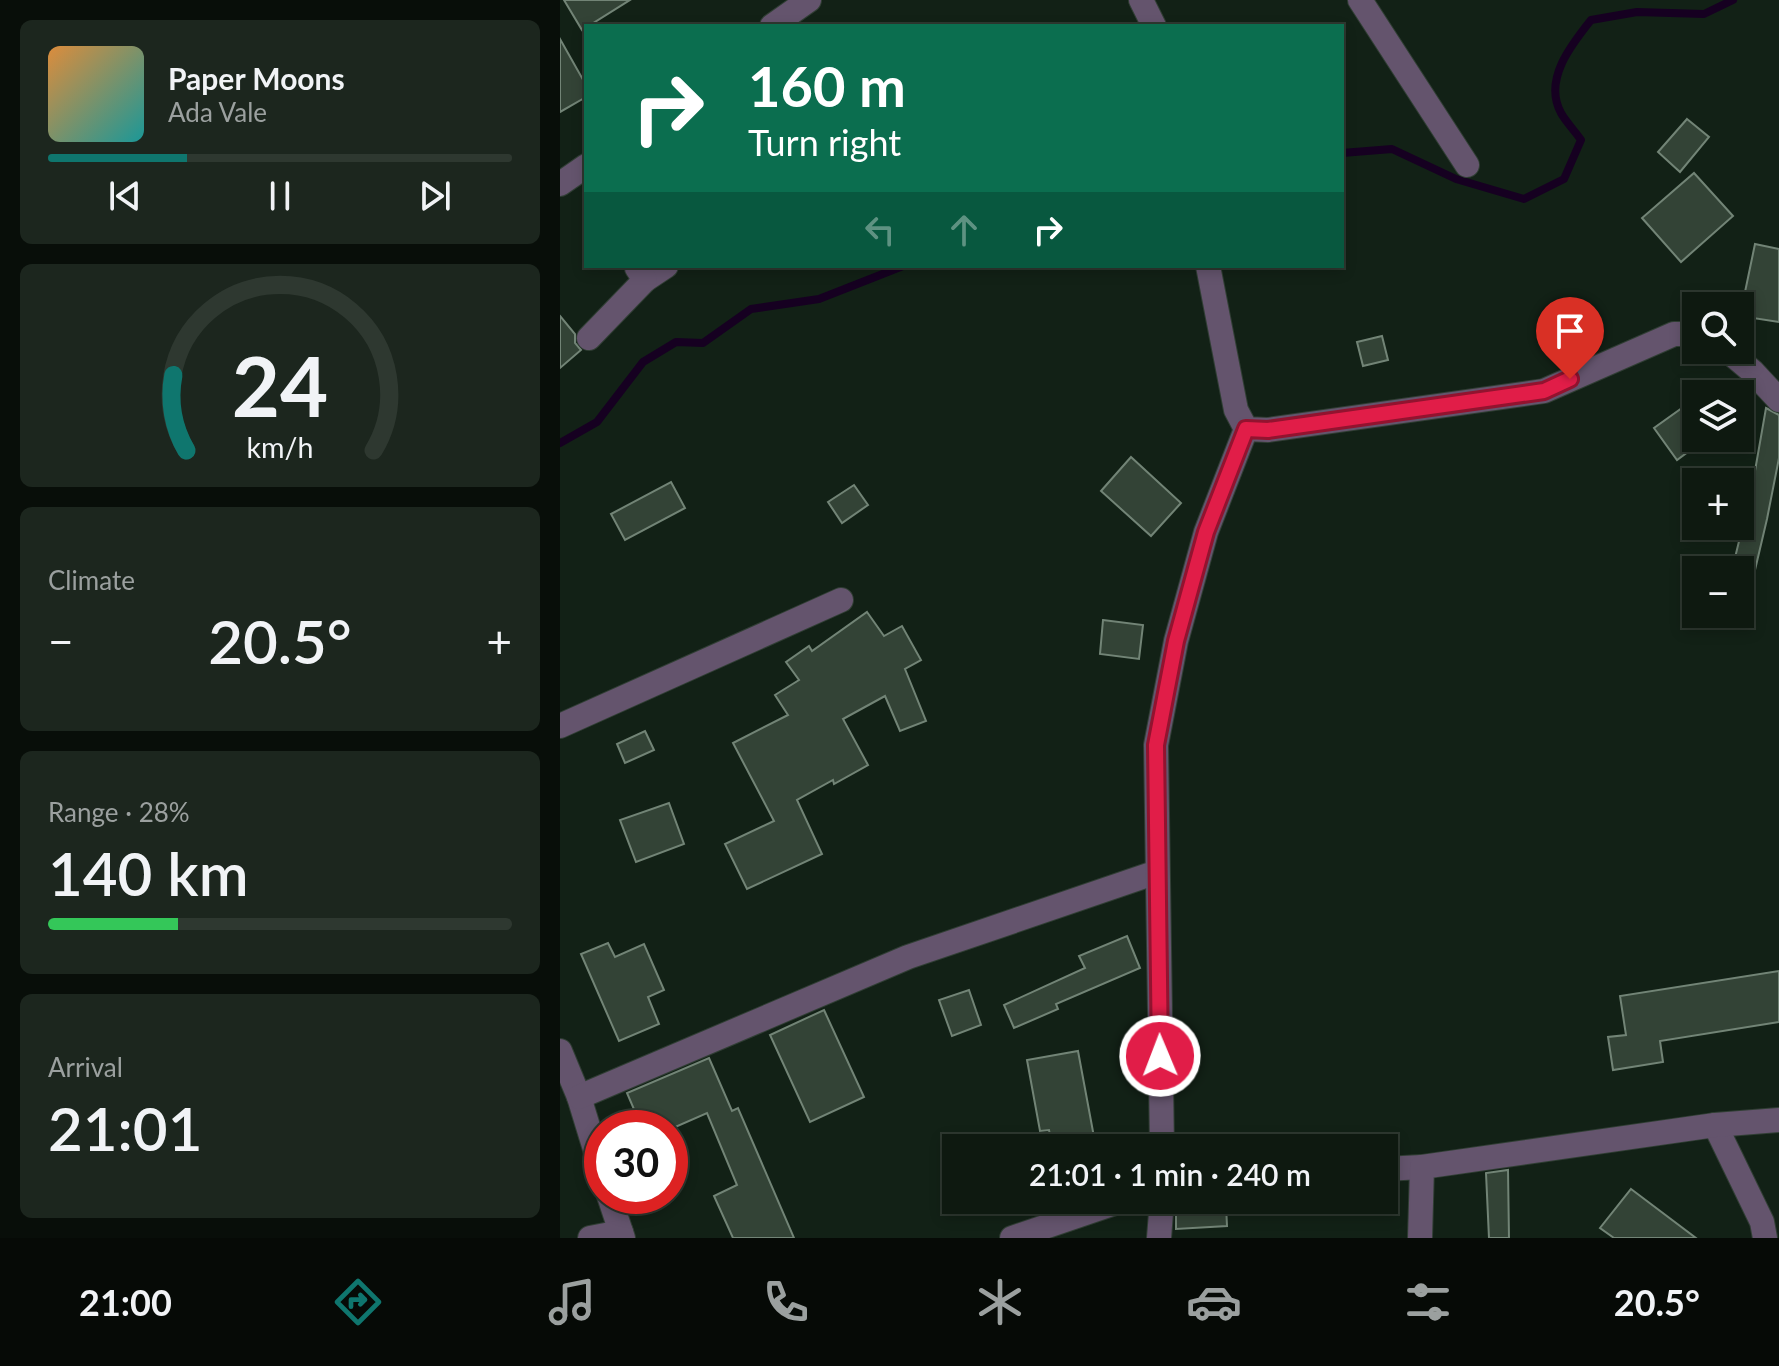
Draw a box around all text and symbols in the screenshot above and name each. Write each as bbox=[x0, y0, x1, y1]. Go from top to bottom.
text: 160 m bbox=[748, 52, 906, 119]
icon: right bbox=[616, 56, 720, 160]
text: Paper Moons bbox=[168, 60, 345, 96]
text: Ada Vale bbox=[168, 96, 267, 128]
text: Turn right bbox=[748, 120, 901, 164]
icon: previous bbox=[103, 174, 147, 218]
icon: pause bbox=[258, 174, 302, 218]
icon: next bbox=[413, 174, 457, 218]
icon: left bbox=[858, 208, 902, 252]
icon: ahead bbox=[942, 208, 986, 252]
icon: right bbox=[1026, 208, 1070, 252]
map controls bbox=[1682, 292, 1754, 628]
button: search bbox=[1682, 292, 1754, 364]
pin bbox=[1536, 297, 1604, 379]
icon: arrive bbox=[1548, 309, 1592, 353]
text: 24 bbox=[232, 335, 328, 435]
button: layers bbox=[1682, 380, 1754, 452]
text: km/h bbox=[247, 431, 313, 465]
button: + bbox=[1682, 468, 1754, 540]
button: − bbox=[1682, 556, 1754, 628]
text: Climate bbox=[48, 564, 135, 596]
text: 20.5° bbox=[208, 605, 352, 677]
text: − bbox=[48, 615, 74, 667]
text: + bbox=[486, 615, 512, 667]
text: Range · 28% bbox=[48, 796, 190, 828]
text: 140 km bbox=[48, 837, 249, 909]
position arrow bbox=[1118, 1014, 1202, 1098]
text: Arrival bbox=[48, 1051, 123, 1083]
text: 21:01 bbox=[48, 1092, 202, 1164]
speed limit sign: 30 bbox=[584, 1110, 688, 1214]
text: 21:01 · 1 min · 240 m bbox=[1029, 1156, 1311, 1192]
icon: directions bbox=[330, 1274, 386, 1330]
icon: music bbox=[544, 1274, 600, 1330]
icon: phone bbox=[758, 1274, 814, 1330]
icon: climate bbox=[972, 1274, 1028, 1330]
icon: car bbox=[1186, 1274, 1242, 1330]
icon: filters bbox=[1400, 1274, 1456, 1330]
text: 21:00 bbox=[79, 1280, 172, 1324]
text: 20.5° bbox=[1614, 1280, 1700, 1324]

